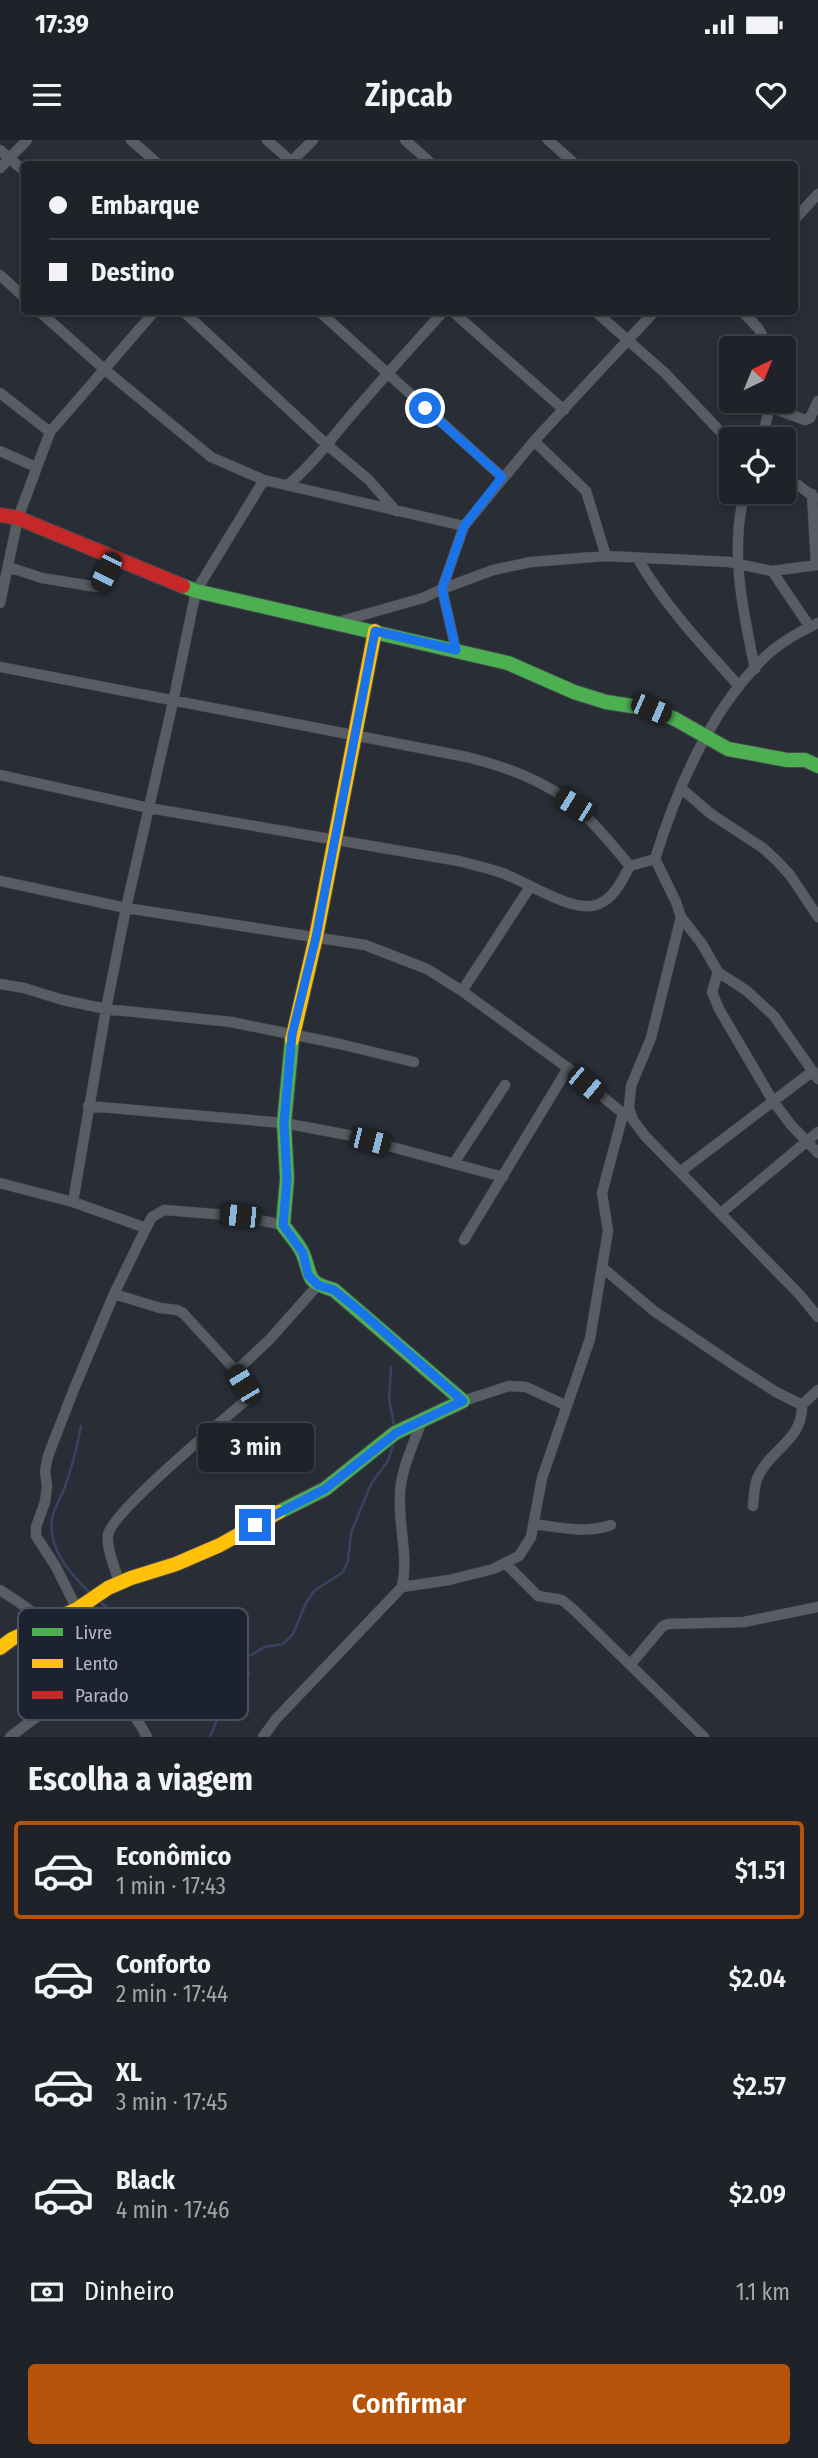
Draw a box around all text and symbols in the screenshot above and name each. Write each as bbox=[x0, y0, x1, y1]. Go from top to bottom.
text: 17:39 bbox=[35, 9, 89, 40]
icon: menu bbox=[28, 76, 66, 114]
text: Zipcab bbox=[365, 76, 453, 114]
icon: heart bbox=[752, 76, 790, 114]
text: Embarque bbox=[91, 190, 199, 221]
text: Destino bbox=[91, 257, 174, 288]
north arrow bbox=[719, 336, 796, 413]
map controls bbox=[719, 336, 796, 504]
route start bbox=[409, 392, 441, 424]
button: locate bbox=[719, 427, 796, 504]
car bbox=[88, 549, 125, 595]
car bbox=[628, 691, 675, 727]
car bbox=[551, 785, 598, 825]
car bbox=[564, 1062, 609, 1106]
car bbox=[348, 1126, 393, 1156]
car bbox=[219, 1203, 262, 1229]
car bbox=[224, 1361, 263, 1407]
callout: 3 min bbox=[197, 1424, 313, 1472]
text: 3 min bbox=[230, 1433, 282, 1461]
route end bbox=[239, 1509, 271, 1541]
legend bbox=[18, 1608, 248, 1720]
text: Livre bbox=[75, 1621, 112, 1644]
text: Lento bbox=[75, 1652, 118, 1675]
text: Parado bbox=[75, 1684, 129, 1707]
text: Escolha a viagem bbox=[28, 1760, 253, 1798]
icon: car bbox=[32, 1839, 95, 1902]
text: Econômico bbox=[116, 1841, 231, 1872]
text: $1.51 bbox=[735, 1855, 786, 1886]
text: 1 min · 17:43 bbox=[116, 1872, 226, 1900]
icon: car bbox=[32, 1947, 95, 2010]
text: Conforto bbox=[116, 1949, 211, 1980]
text: $2.04 bbox=[729, 1963, 786, 1994]
text: 2 min · 17:44 bbox=[116, 1980, 228, 2008]
icon: car bbox=[32, 2055, 95, 2118]
text: XL bbox=[116, 2057, 142, 2088]
text: $2.57 bbox=[732, 2071, 786, 2102]
text: 3 min · 17:45 bbox=[116, 2088, 228, 2116]
icon: car bbox=[32, 2163, 95, 2226]
text: Black bbox=[116, 2165, 175, 2196]
text: $2.09 bbox=[729, 2179, 786, 2210]
text: 4 min · 17:46 bbox=[116, 2196, 229, 2224]
icon: cash bbox=[28, 2273, 66, 2311]
text: Dinheiro bbox=[84, 2276, 174, 2307]
text: 1.1 km bbox=[736, 2278, 790, 2306]
button: Confirmar bbox=[28, 2364, 790, 2444]

